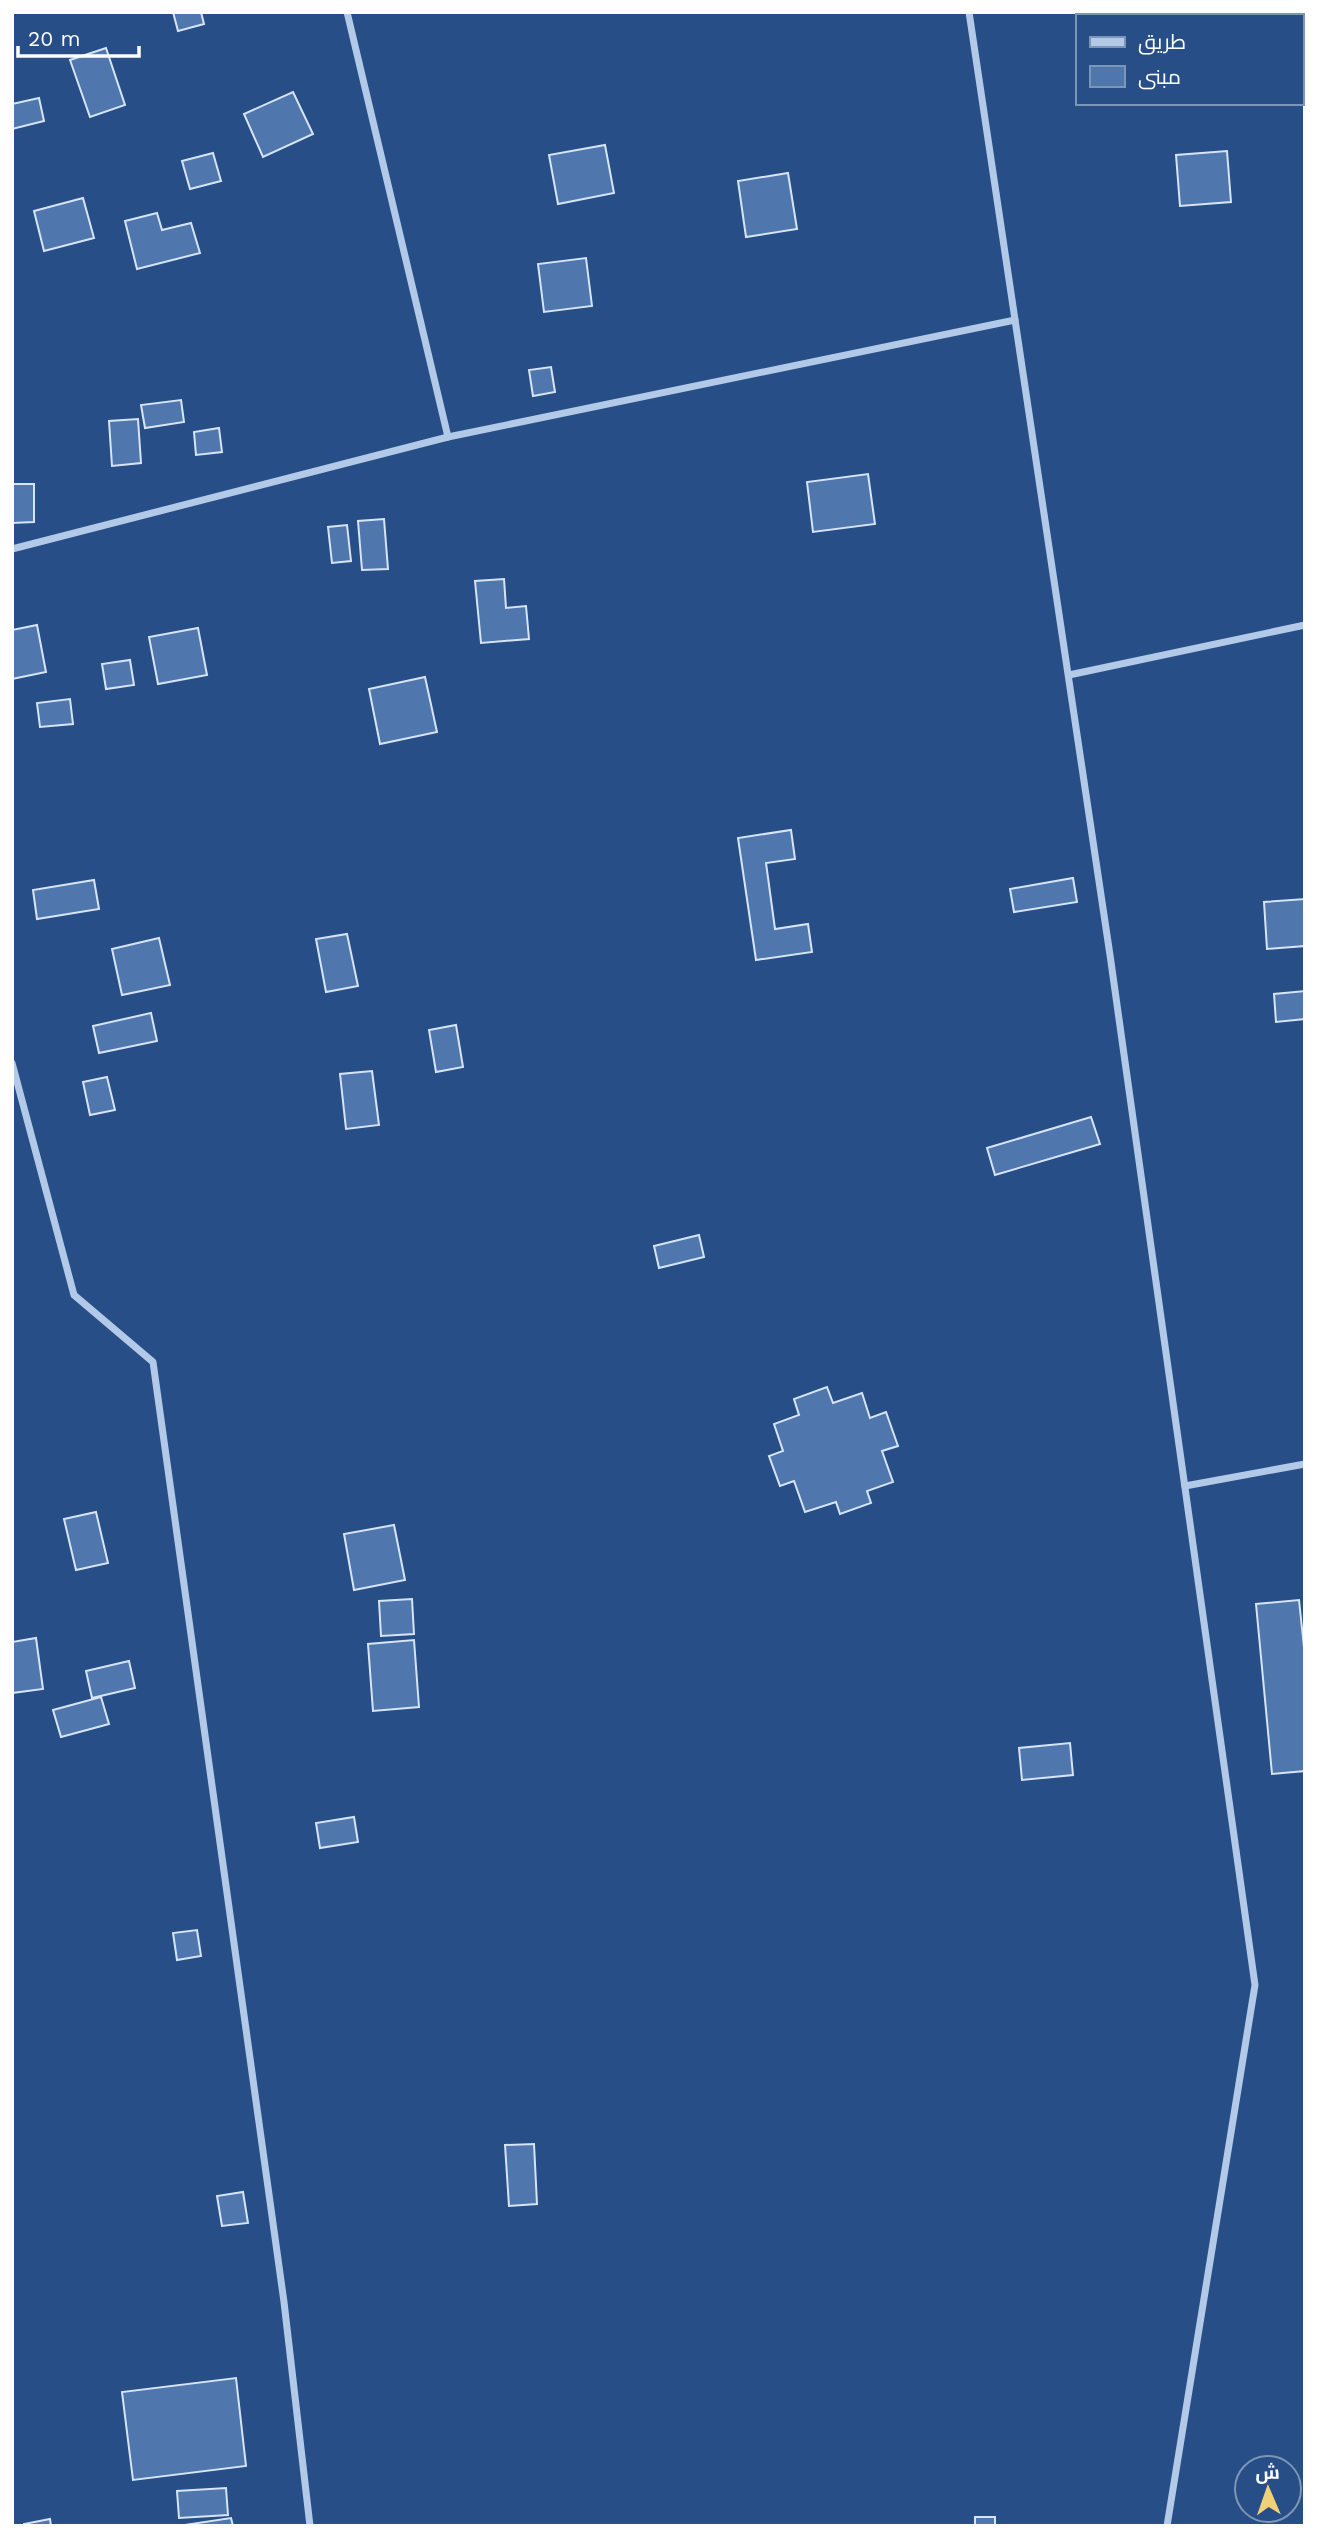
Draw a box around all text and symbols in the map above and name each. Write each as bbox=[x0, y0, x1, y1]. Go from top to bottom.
scale bar bbox=[18, 14, 138, 58]
legend bbox=[1076, 14, 1303, 105]
text: 20 m bbox=[28, 26, 80, 51]
text: طريق bbox=[1138, 29, 1186, 55]
text: مبنى bbox=[1138, 64, 1181, 90]
north arrow bbox=[1233, 2454, 1303, 2524]
text: ش bbox=[1255, 2461, 1280, 2484]

